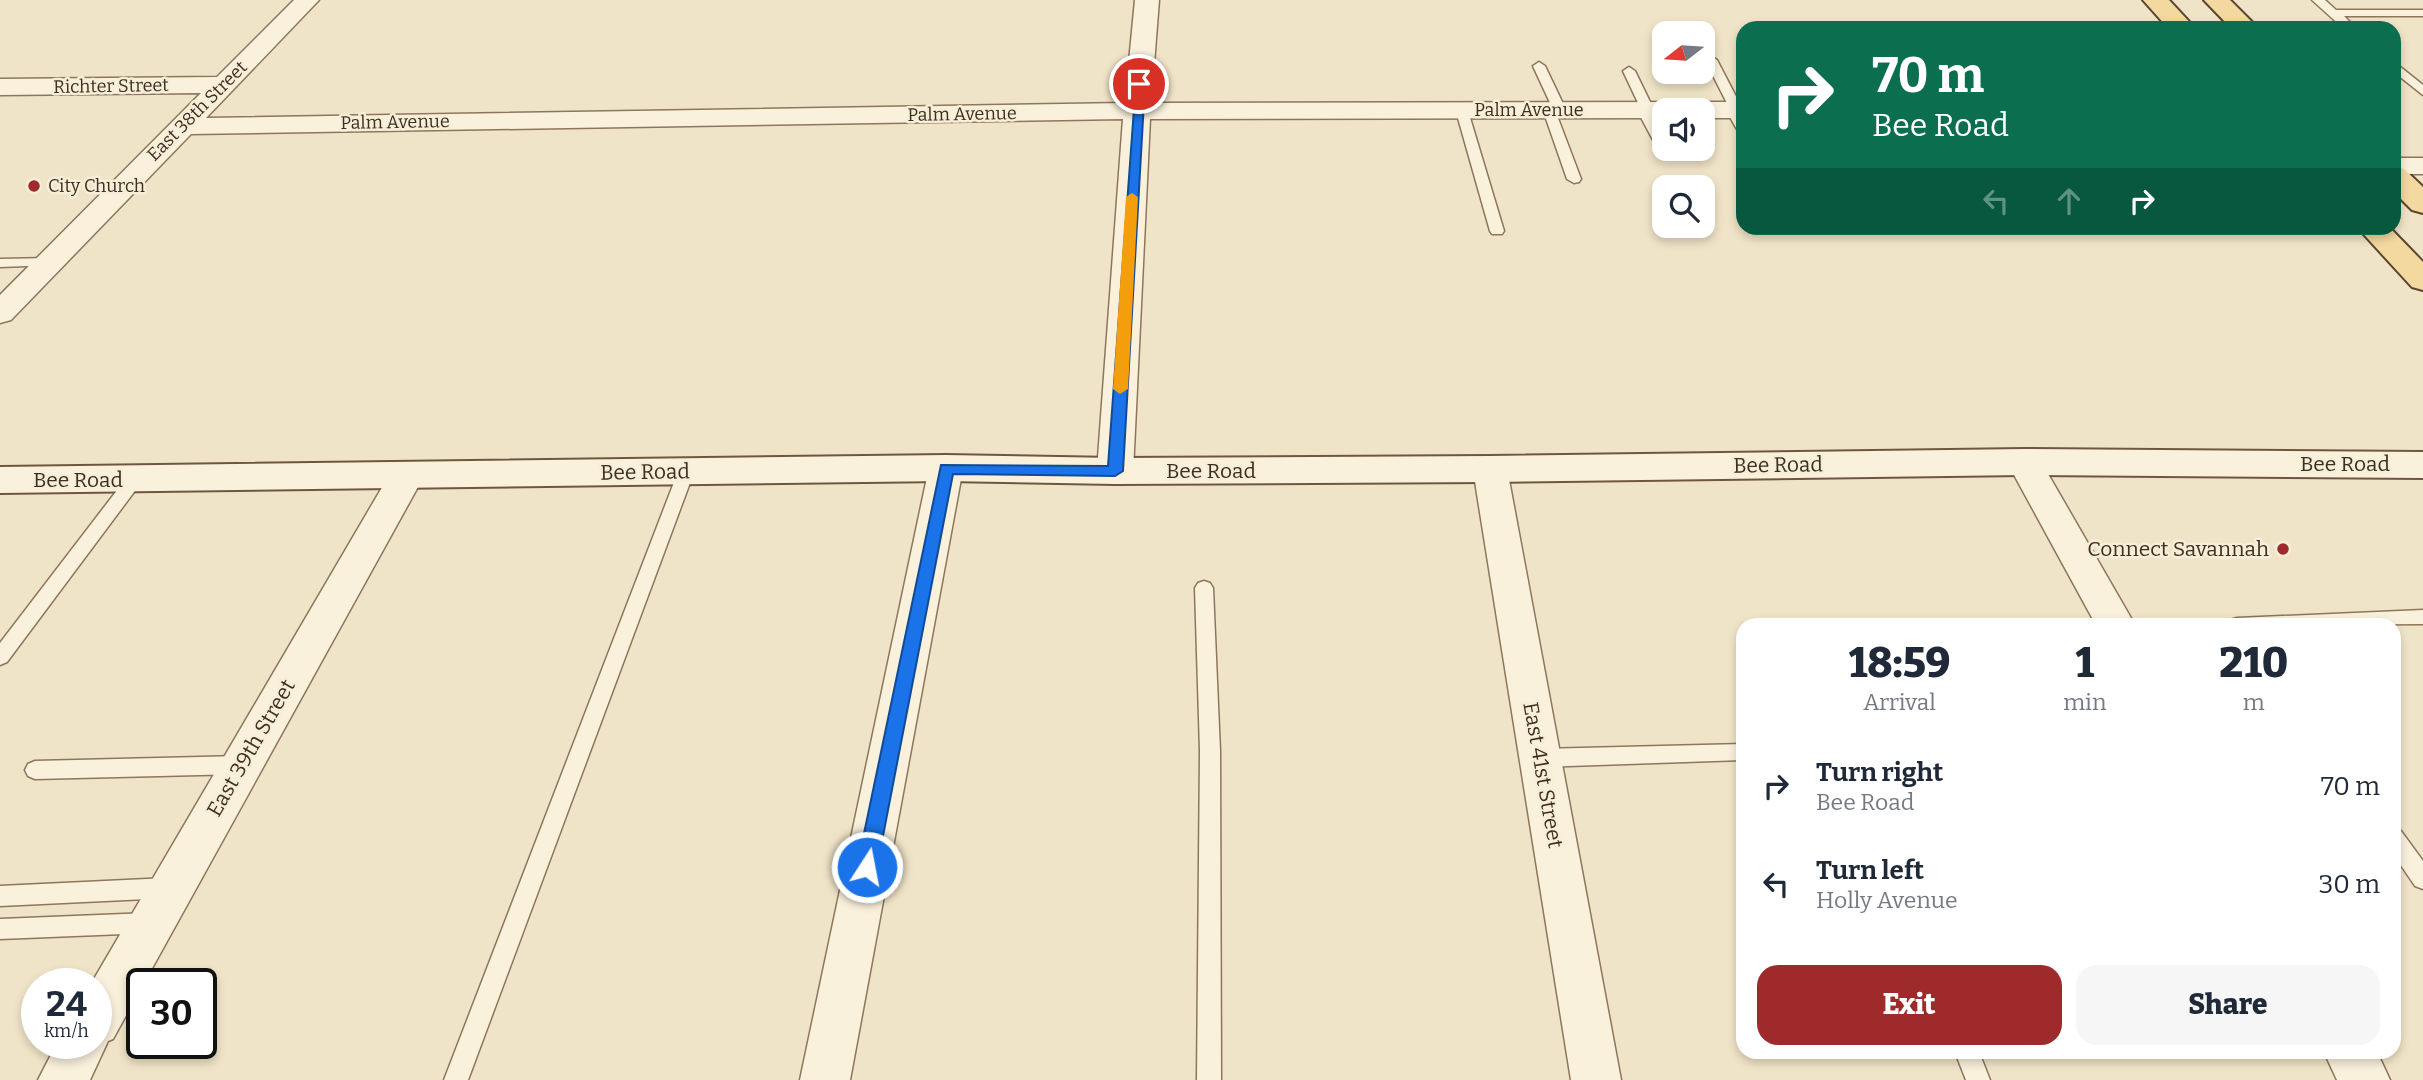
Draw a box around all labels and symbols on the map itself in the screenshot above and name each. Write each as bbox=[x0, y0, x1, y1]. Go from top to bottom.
north arrow bbox=[1652, 21, 1715, 84]
pin bbox=[1109, 54, 1169, 114]
street label: East 38th Street bbox=[142, 56, 252, 166]
street label: Richter Street bbox=[53, 74, 169, 98]
street label: Palm Avenue bbox=[1474, 99, 1584, 121]
street label: Palm Avenue bbox=[907, 102, 1017, 126]
street label: Palm Avenue bbox=[340, 110, 450, 134]
place label: City Church bbox=[48, 175, 145, 197]
marker: City Church bbox=[26, 178, 42, 194]
street label: Bee Road bbox=[1733, 451, 1823, 479]
street label: Bee Road bbox=[2300, 451, 2390, 477]
street label: Bee Road bbox=[600, 458, 690, 486]
street label: Bee Road bbox=[1166, 458, 1256, 484]
street label: Bee Road bbox=[33, 467, 123, 493]
place label: Connect Savannah bbox=[2087, 536, 2269, 562]
marker: Connect Savannah bbox=[2275, 541, 2291, 557]
street label: East 39th Street bbox=[201, 674, 301, 821]
street label: East 41st Street bbox=[1517, 700, 1569, 850]
position arrow bbox=[830, 830, 904, 904]
speed limit sign: 30 bbox=[126, 968, 217, 1059]

